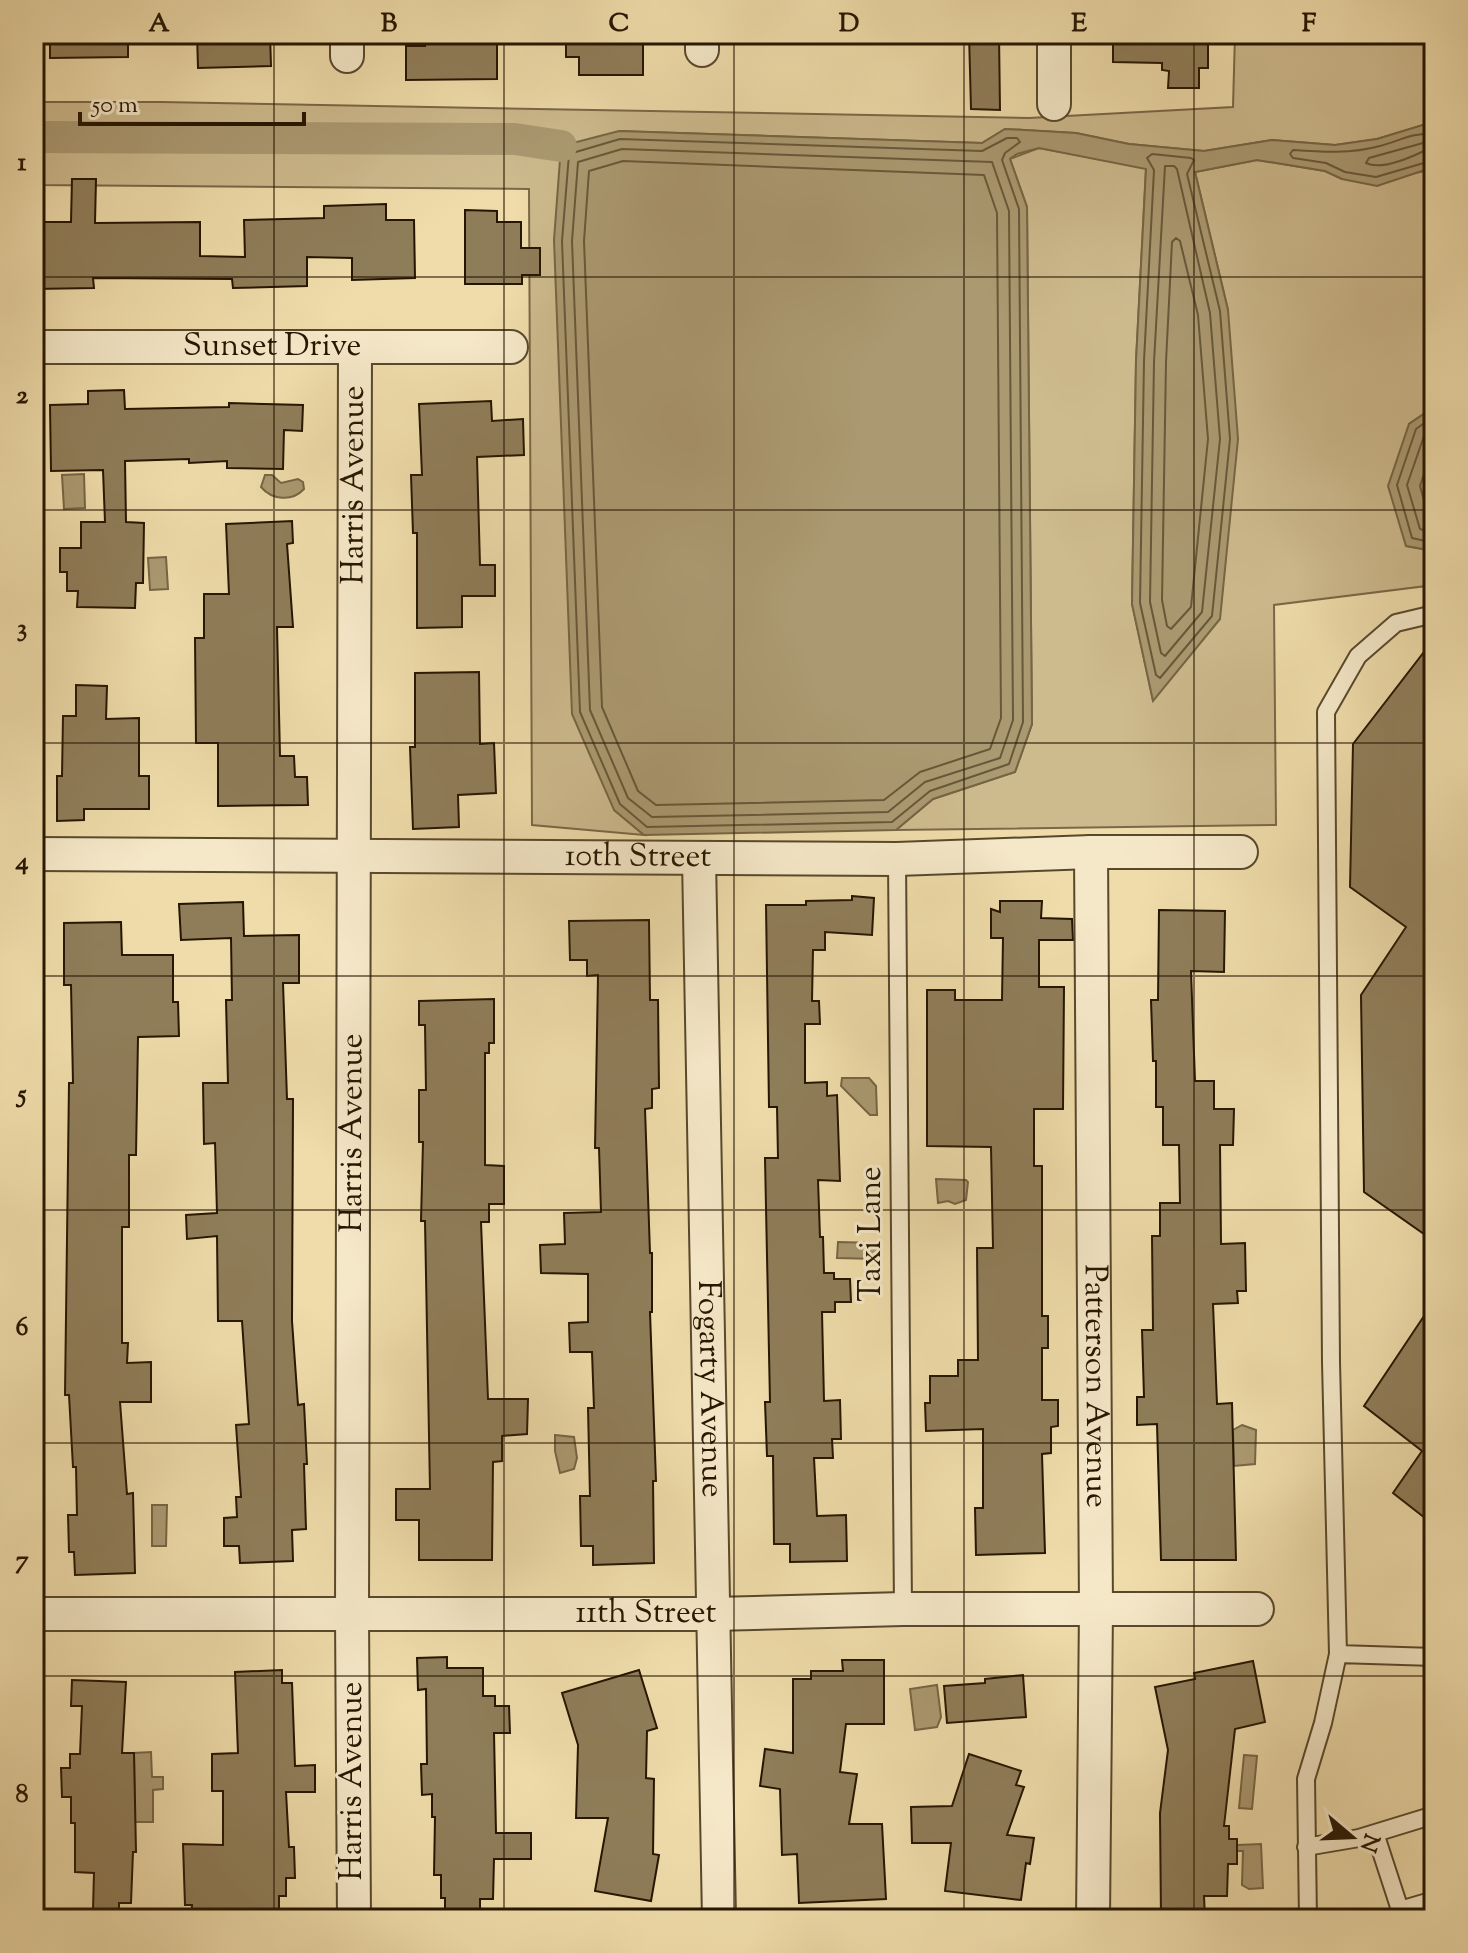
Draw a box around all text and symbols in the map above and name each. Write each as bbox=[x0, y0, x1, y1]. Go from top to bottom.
text: A bbox=[148, 6, 170, 43]
text: B bbox=[381, 6, 398, 43]
text: C bbox=[609, 6, 629, 43]
text: D bbox=[839, 6, 859, 43]
text: E bbox=[1071, 6, 1087, 43]
text: F bbox=[1302, 6, 1317, 43]
scale bar bbox=[80, 76, 304, 126]
text: 50 m bbox=[90, 89, 138, 123]
text: 1 bbox=[18, 145, 27, 182]
street label: Sunset Drive bbox=[183, 324, 361, 370]
text: 2 bbox=[16, 378, 29, 415]
street label: Harris Avenue bbox=[331, 385, 378, 585]
text: 3 bbox=[17, 611, 27, 648]
street label: 10th Street bbox=[565, 834, 711, 881]
text: 4 bbox=[14, 844, 29, 881]
street label: Harris Avenue bbox=[330, 1033, 376, 1233]
text: 5 bbox=[16, 1077, 27, 1114]
street label: Taxi Lane bbox=[849, 1166, 895, 1302]
street label: Patterson Avenue bbox=[1071, 1264, 1118, 1508]
street label: Fogarty Avenue bbox=[684, 1280, 734, 1498]
text: 6 bbox=[16, 1310, 29, 1347]
text: 7 bbox=[15, 1543, 29, 1580]
street label: 11th Street bbox=[575, 1591, 717, 1637]
street label: Harris Avenue bbox=[330, 1681, 376, 1881]
text: 8 bbox=[15, 1777, 29, 1814]
north arrow bbox=[1312, 1797, 1392, 1877]
text: N bbox=[1350, 1829, 1386, 1856]

